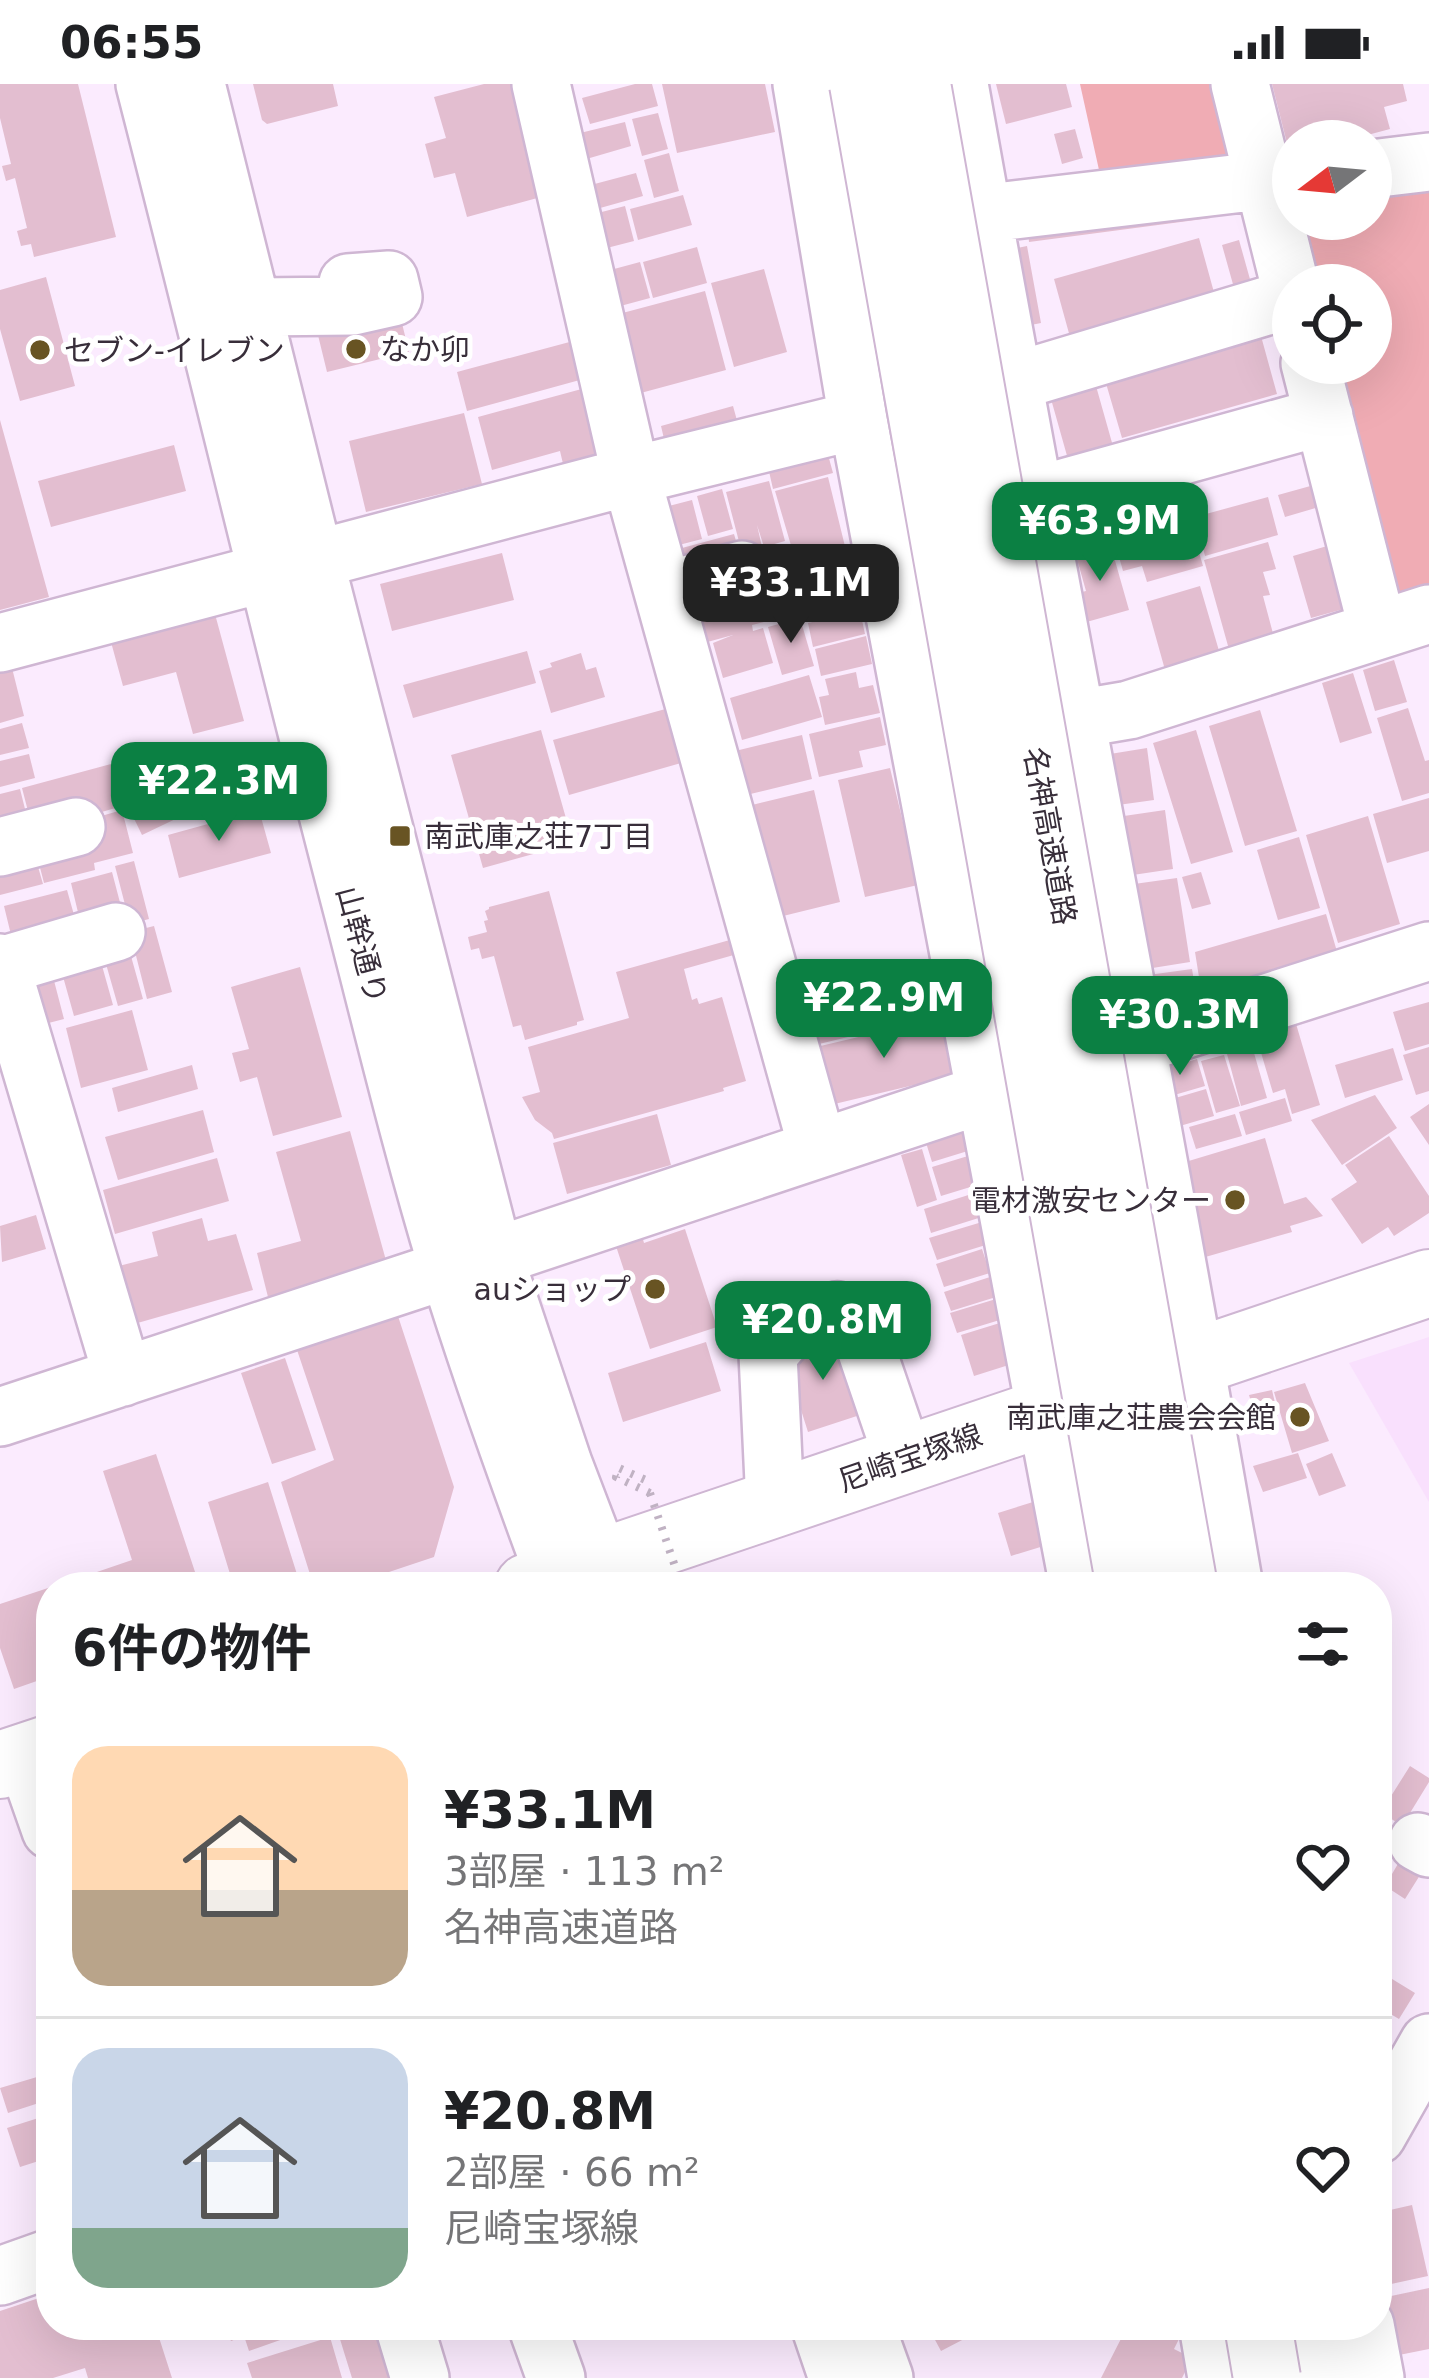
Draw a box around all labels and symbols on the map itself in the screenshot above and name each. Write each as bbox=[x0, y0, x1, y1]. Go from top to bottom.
north arrow bbox=[1272, 120, 1392, 240]
place label: なか卯 bbox=[380, 332, 470, 367]
place label: セブン-イレブン bbox=[64, 333, 285, 368]
marker: なか卯 bbox=[343, 336, 369, 362]
marker: セブン-イレブン bbox=[27, 337, 53, 363]
pin: ¥63.9M bbox=[1002, 482, 1198, 584]
pin: ¥33.1M bbox=[693, 544, 889, 646]
pin: ¥22.3M bbox=[121, 742, 317, 844]
street label: 名神高速道路 bbox=[1017, 744, 1083, 928]
place label: 南武庫之荘7丁目 bbox=[424, 819, 653, 854]
marker: 南武庫之荘7丁目 bbox=[387, 823, 413, 849]
street label: 山幹通り bbox=[330, 883, 394, 1007]
pin: ¥22.9M bbox=[786, 959, 982, 1061]
pin: ¥30.3M bbox=[1082, 976, 1278, 1078]
place label: 電材激安センター bbox=[971, 1183, 1211, 1218]
marker: 電材激安センター bbox=[1222, 1187, 1248, 1213]
place label: auショップ bbox=[474, 1272, 631, 1307]
marker: auショップ bbox=[642, 1276, 668, 1302]
pin: ¥20.8M bbox=[725, 1281, 921, 1383]
place label: 南武庫之荘農会会館 bbox=[1006, 1400, 1276, 1435]
marker: 南武庫之荘農会会館 bbox=[1287, 1404, 1313, 1430]
street label: 尼崎宝塚線 bbox=[833, 1417, 987, 1499]

